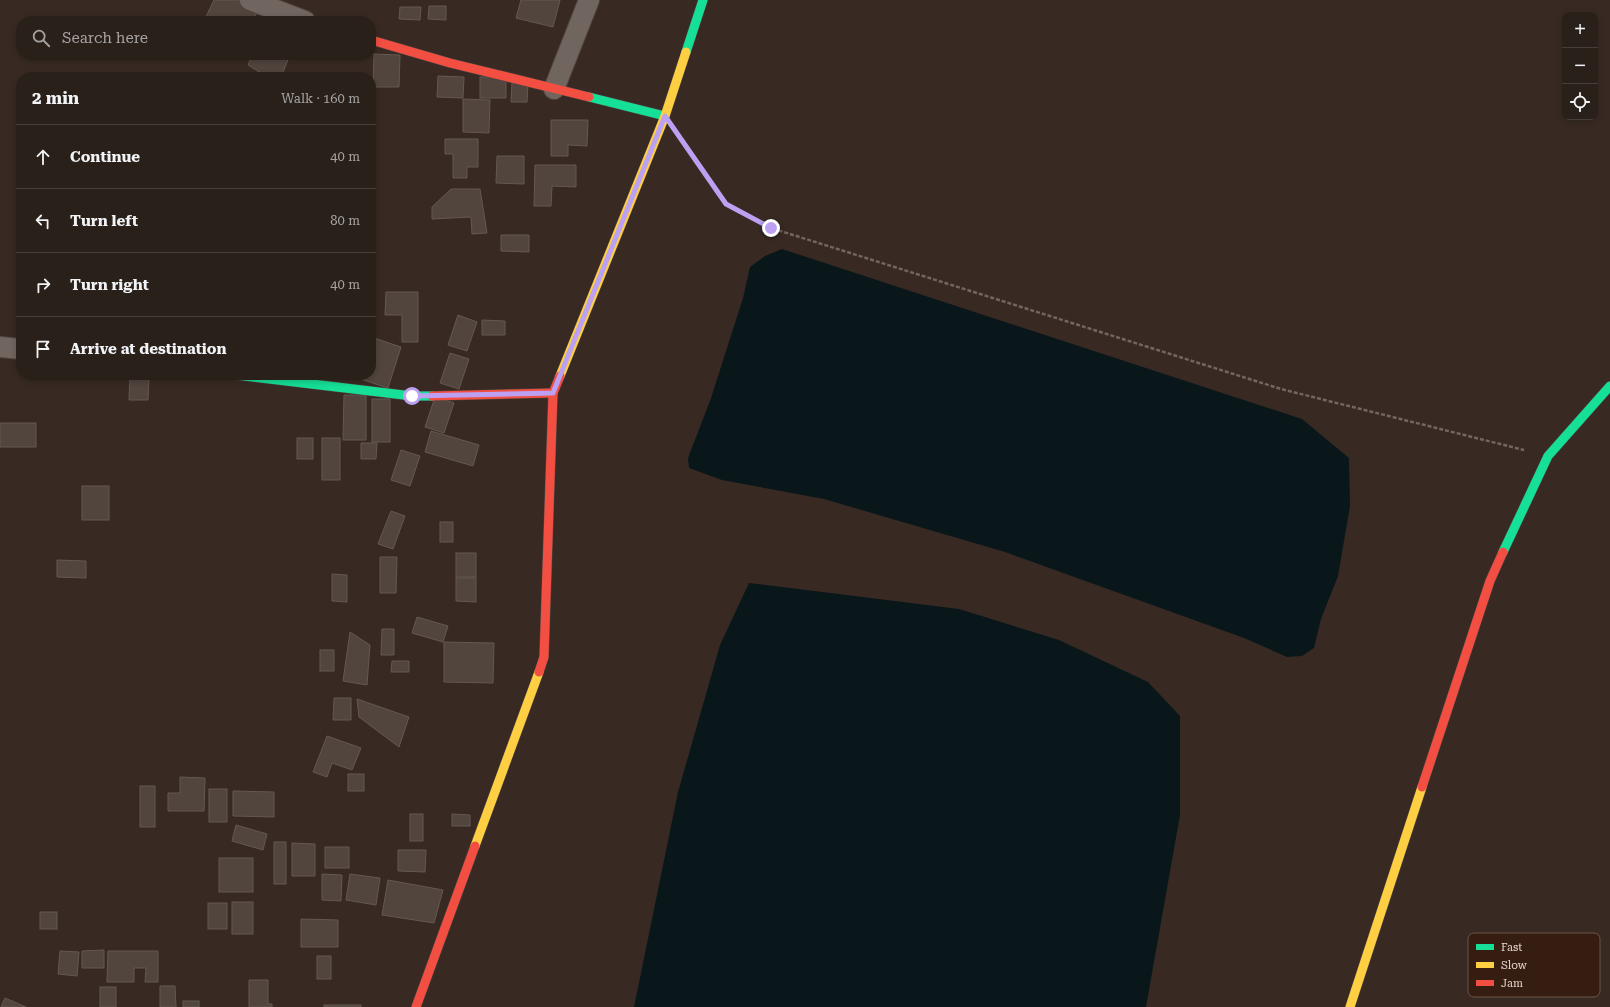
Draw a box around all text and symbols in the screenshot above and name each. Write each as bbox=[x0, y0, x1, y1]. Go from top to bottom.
map controls bbox=[1562, 12, 1598, 120]
button: + bbox=[1562, 12, 1598, 48]
search box bbox=[16, 16, 376, 60]
icon: search bbox=[30, 27, 52, 49]
text: Search here bbox=[62, 29, 148, 47]
button: − bbox=[1562, 48, 1598, 84]
button: locate bbox=[1562, 84, 1598, 120]
text: 2 min bbox=[32, 88, 79, 108]
text: Walk · 160 m bbox=[281, 91, 360, 106]
icon: ahead bbox=[32, 146, 54, 168]
text: Continue bbox=[70, 148, 140, 166]
text: 40 m bbox=[330, 149, 360, 164]
icon: left bbox=[32, 210, 54, 232]
text: Turn left bbox=[70, 212, 138, 230]
text: 80 m bbox=[330, 213, 360, 228]
route end bbox=[762, 219, 780, 237]
icon: right bbox=[32, 274, 54, 296]
text: Turn right bbox=[70, 276, 149, 294]
text: 40 m bbox=[330, 277, 360, 292]
icon: arrive bbox=[32, 338, 54, 360]
text: Arrive at destination bbox=[70, 340, 226, 358]
route start bbox=[403, 387, 421, 405]
legend bbox=[1468, 933, 1600, 997]
text: Fast bbox=[1501, 941, 1522, 954]
text: Slow bbox=[1501, 959, 1528, 972]
text: Jam bbox=[1501, 977, 1523, 990]

